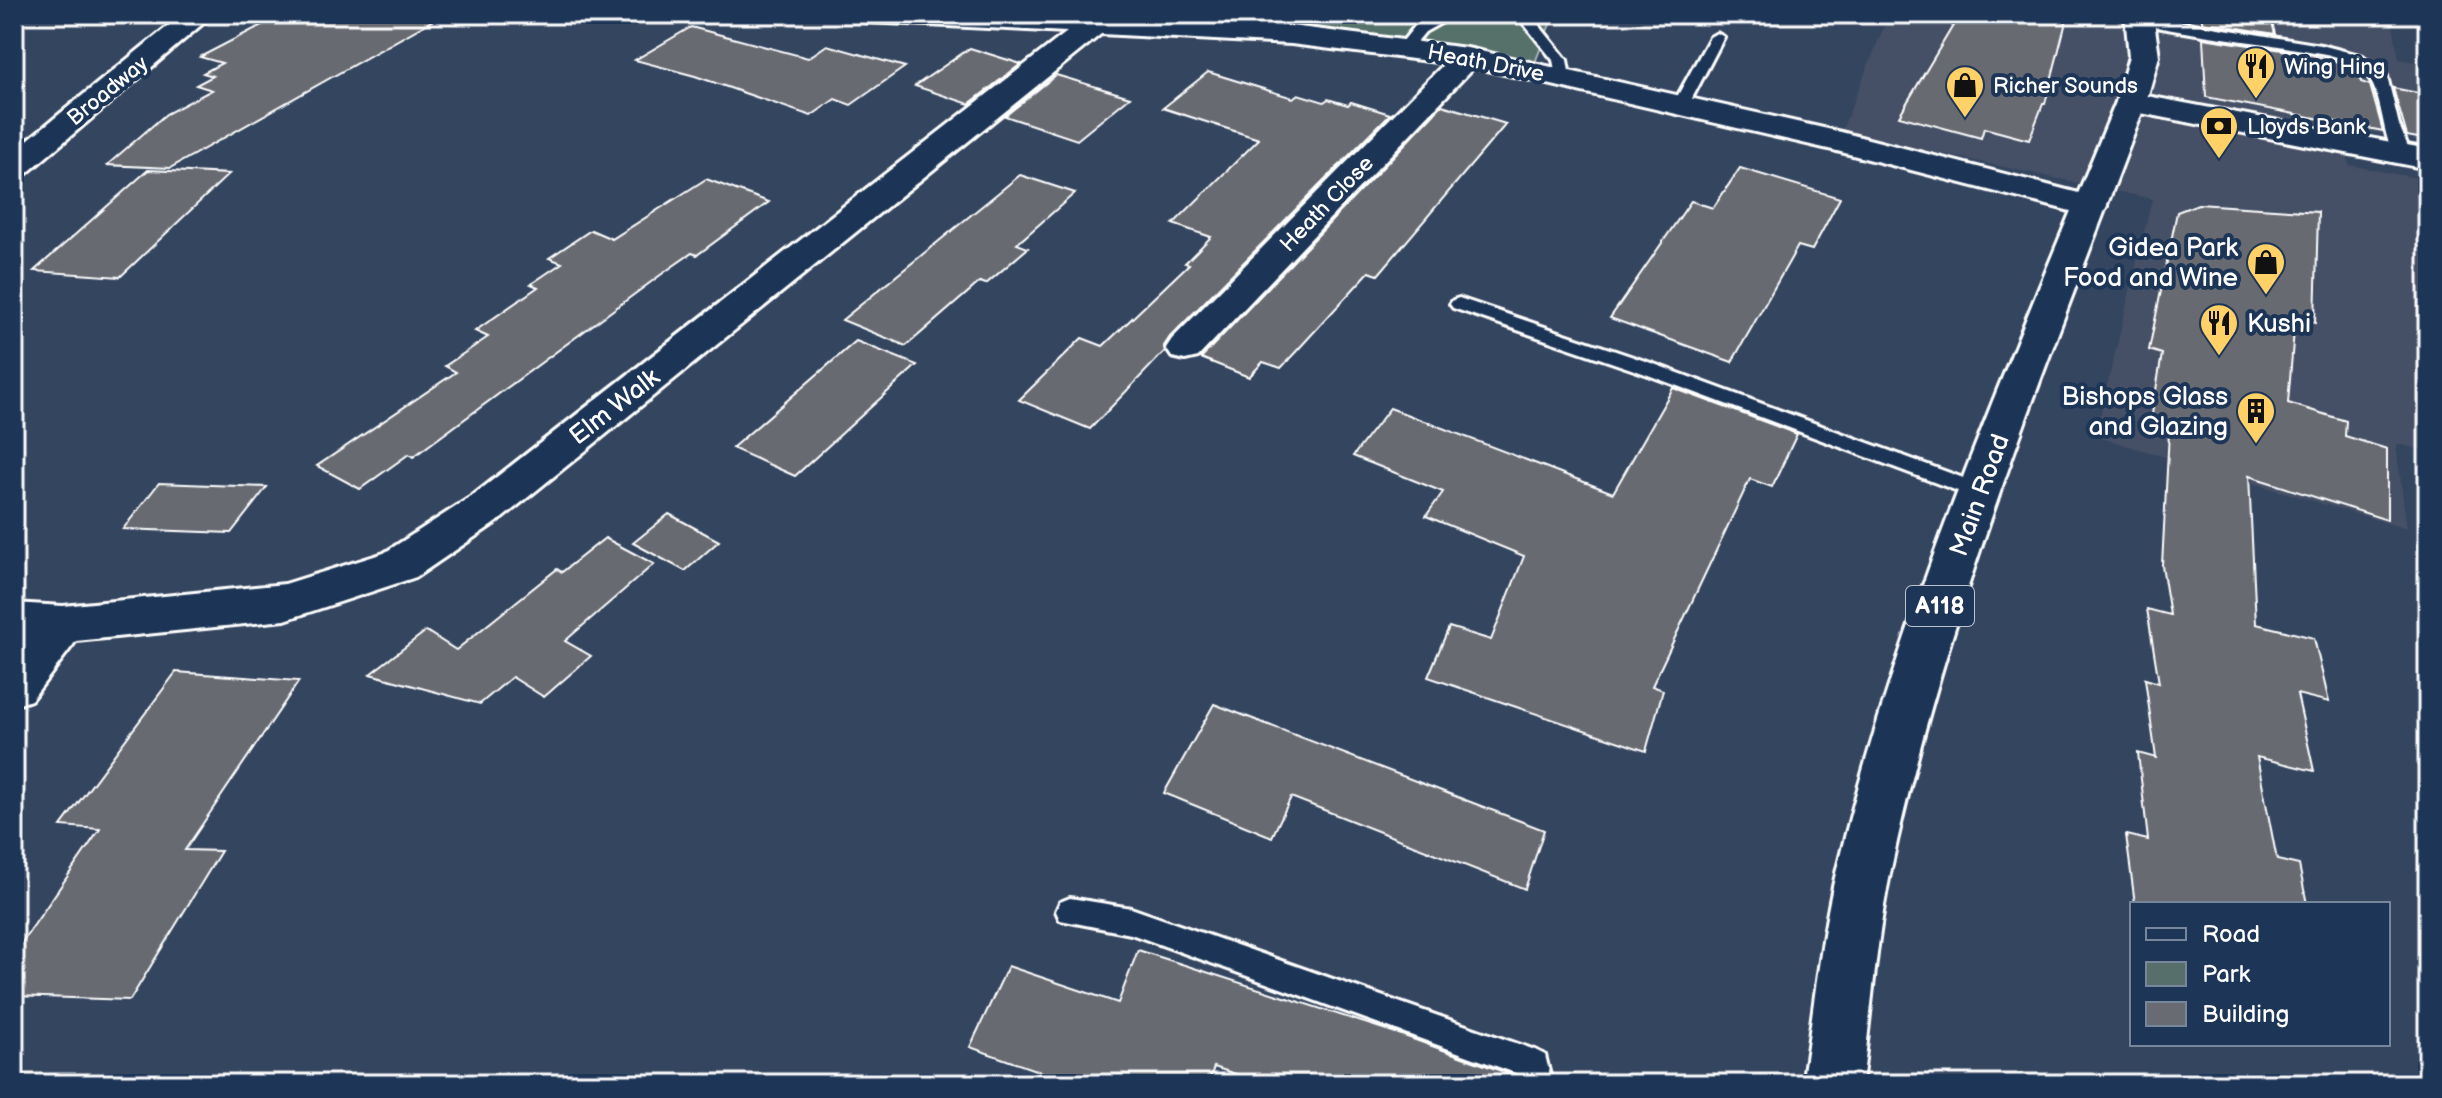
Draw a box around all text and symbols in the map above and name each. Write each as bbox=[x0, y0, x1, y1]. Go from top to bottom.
street label: Heath Drive bbox=[1425, 39, 1546, 88]
restaurant icon: Wing Hing bbox=[2235, 45, 2277, 100]
street label: Broadway bbox=[62, 50, 154, 132]
place label: Wing Hing bbox=[2284, 54, 2386, 81]
shop icon: Richer Sounds bbox=[1944, 64, 1986, 119]
place label: Richer Sounds bbox=[1993, 73, 2138, 100]
bank icon: Lloyds Bank bbox=[2198, 105, 2240, 160]
place label: Lloyds Bank bbox=[2247, 114, 2366, 141]
street label: Heath Close bbox=[1275, 150, 1380, 258]
place label: Gidea Park Food and Wine bbox=[2063, 233, 2238, 294]
shop icon: Gidea Park Food and Wine bbox=[2245, 241, 2287, 296]
restaurant icon: Kushi bbox=[2198, 302, 2240, 357]
place label: Kushi bbox=[2247, 309, 2311, 340]
street label: Elm Walk bbox=[564, 362, 666, 452]
place label: Bishops Glass and Glazing bbox=[2062, 382, 2228, 443]
building icon: Bishops Glass and Glazing bbox=[2235, 390, 2277, 445]
street label: Main Road bbox=[1944, 430, 2017, 561]
road number: A118 bbox=[1906, 586, 1974, 626]
legend bbox=[2130, 902, 2390, 1046]
text: Road bbox=[2202, 920, 2260, 949]
text: Park bbox=[2202, 960, 2250, 989]
text: Building bbox=[2202, 1000, 2289, 1029]

